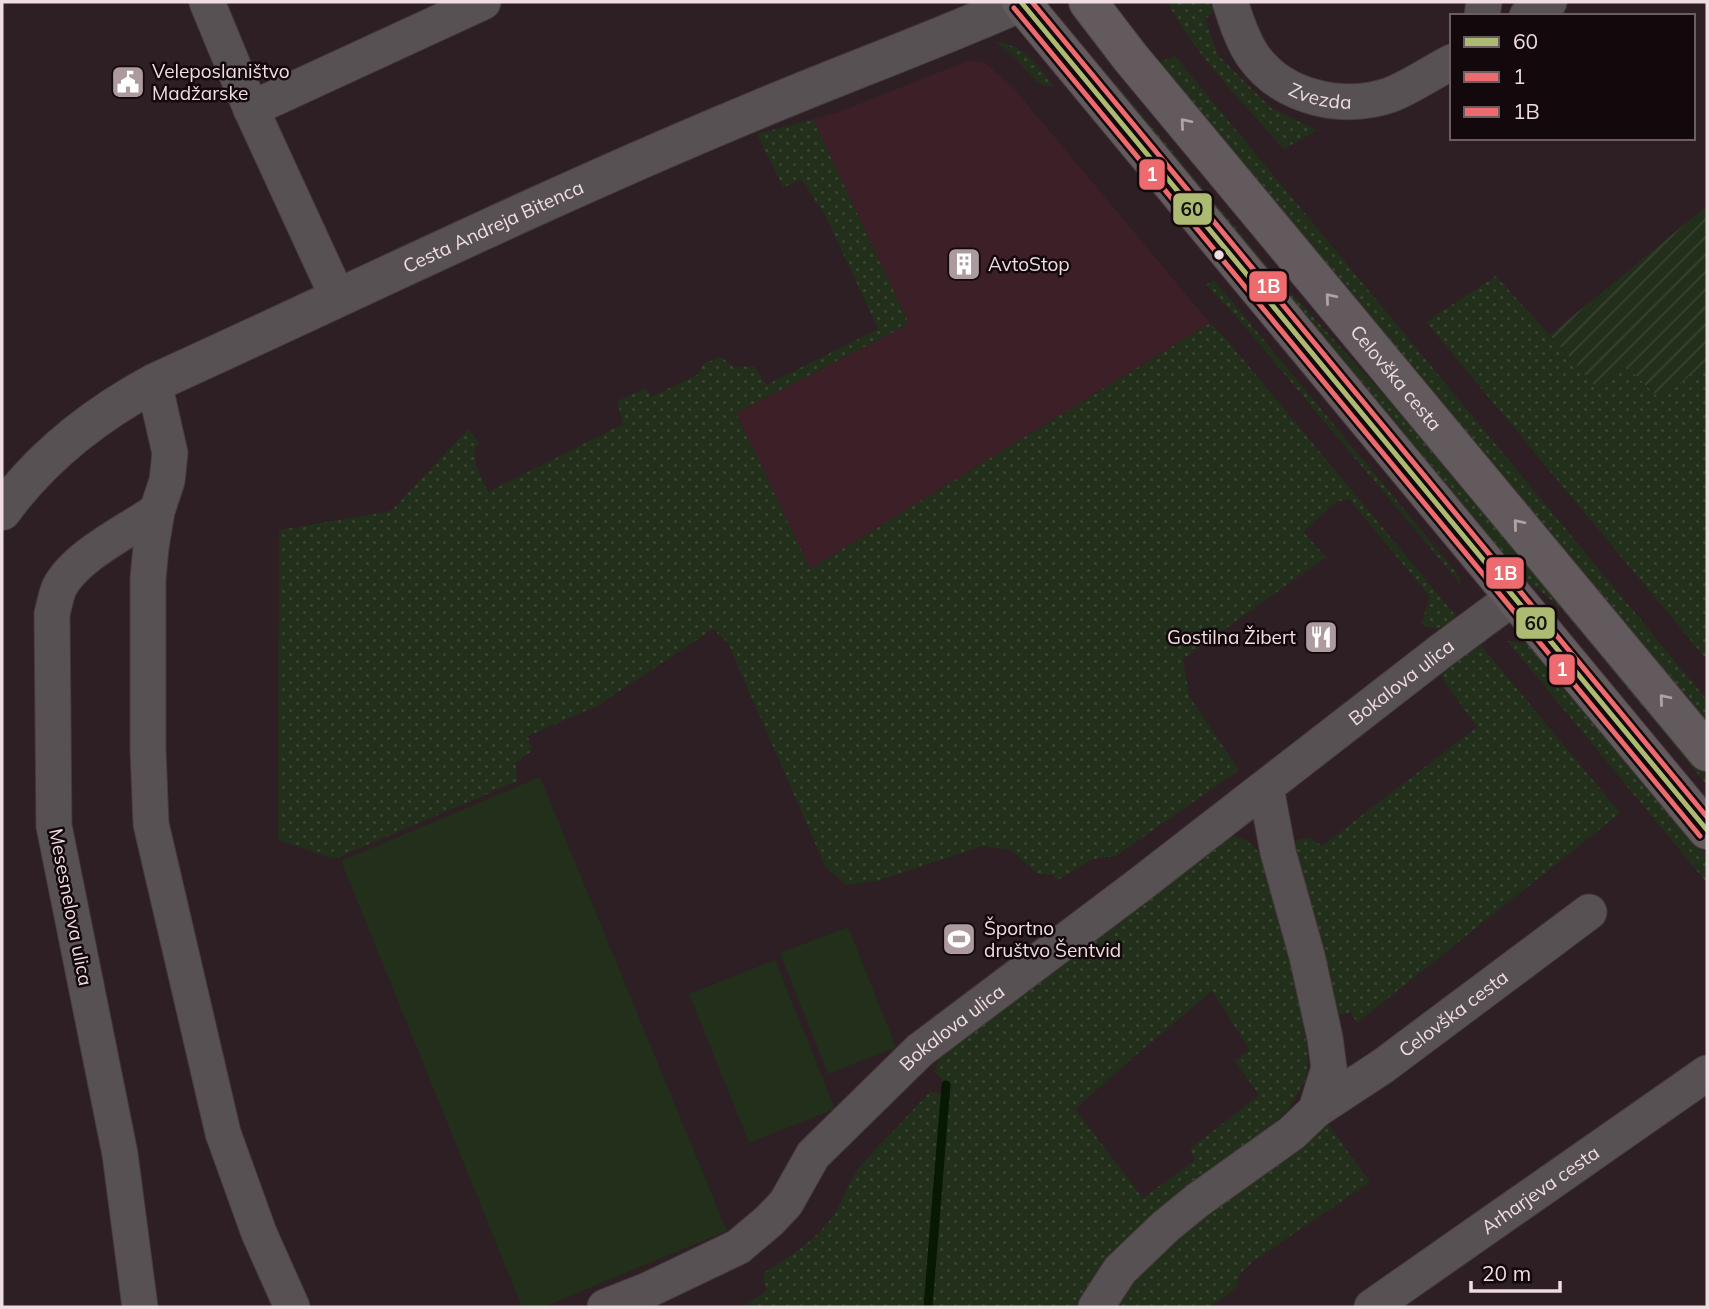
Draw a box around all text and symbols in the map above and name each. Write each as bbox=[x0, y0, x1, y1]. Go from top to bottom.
legend bbox=[1450, 14, 1695, 140]
text: 60 bbox=[1513, 28, 1538, 54]
place label: Veleposlaništvo Madžarske bbox=[152, 59, 290, 105]
public building icon: Veleposlaništvo Madžarske bbox=[109, 63, 147, 101]
text: 1 bbox=[1513, 63, 1526, 89]
street label: Zvezda bbox=[1285, 77, 1352, 114]
text: 1B bbox=[1513, 98, 1540, 124]
one-way arrow bbox=[1181, 118, 1193, 131]
line badge: 1 bbox=[1138, 158, 1166, 191]
text: 1 bbox=[1146, 162, 1158, 186]
street label: Cesta Andreja Bitenca bbox=[399, 175, 587, 278]
line badge: 60 bbox=[1172, 192, 1213, 226]
text: 60 bbox=[1181, 197, 1203, 221]
building icon: AvtoStop bbox=[945, 245, 983, 283]
unlabelled marker bbox=[1212, 248, 1226, 262]
place label: AvtoStop bbox=[988, 252, 1070, 276]
line badge: 1B bbox=[1248, 270, 1288, 303]
text: 1B bbox=[1256, 274, 1280, 298]
one-way arrow bbox=[1326, 293, 1339, 305]
street label: Celovška cesta bbox=[1345, 320, 1447, 435]
one-way arrow bbox=[1514, 520, 1526, 533]
line badge: 1B bbox=[1485, 556, 1525, 590]
text: 1B bbox=[1493, 561, 1517, 585]
line badge: 60 bbox=[1515, 606, 1556, 640]
text: 60 bbox=[1525, 611, 1547, 635]
restaurant icon: Gostilna Žibert bbox=[1302, 618, 1340, 656]
place label: Gostilna Žibert bbox=[1167, 625, 1296, 649]
street label: Bokalova ulica bbox=[1344, 634, 1459, 730]
line badge: 1 bbox=[1548, 653, 1576, 686]
text: 1 bbox=[1556, 657, 1568, 681]
one-way arrow bbox=[1660, 695, 1672, 708]
street label: Mesesnelova ulica bbox=[44, 826, 98, 988]
place label: Športno društvo Šentvid bbox=[984, 916, 1121, 962]
sports icon: Športno društvo Šentvid bbox=[940, 920, 978, 958]
street label: Celovška cesta bbox=[1394, 965, 1513, 1062]
street label: Bokalova ulica bbox=[894, 979, 1009, 1076]
street label: Arharjeva cesta bbox=[1476, 1140, 1604, 1239]
scale bar bbox=[1471, 1250, 1560, 1294]
text: 20 m bbox=[1482, 1260, 1531, 1286]

